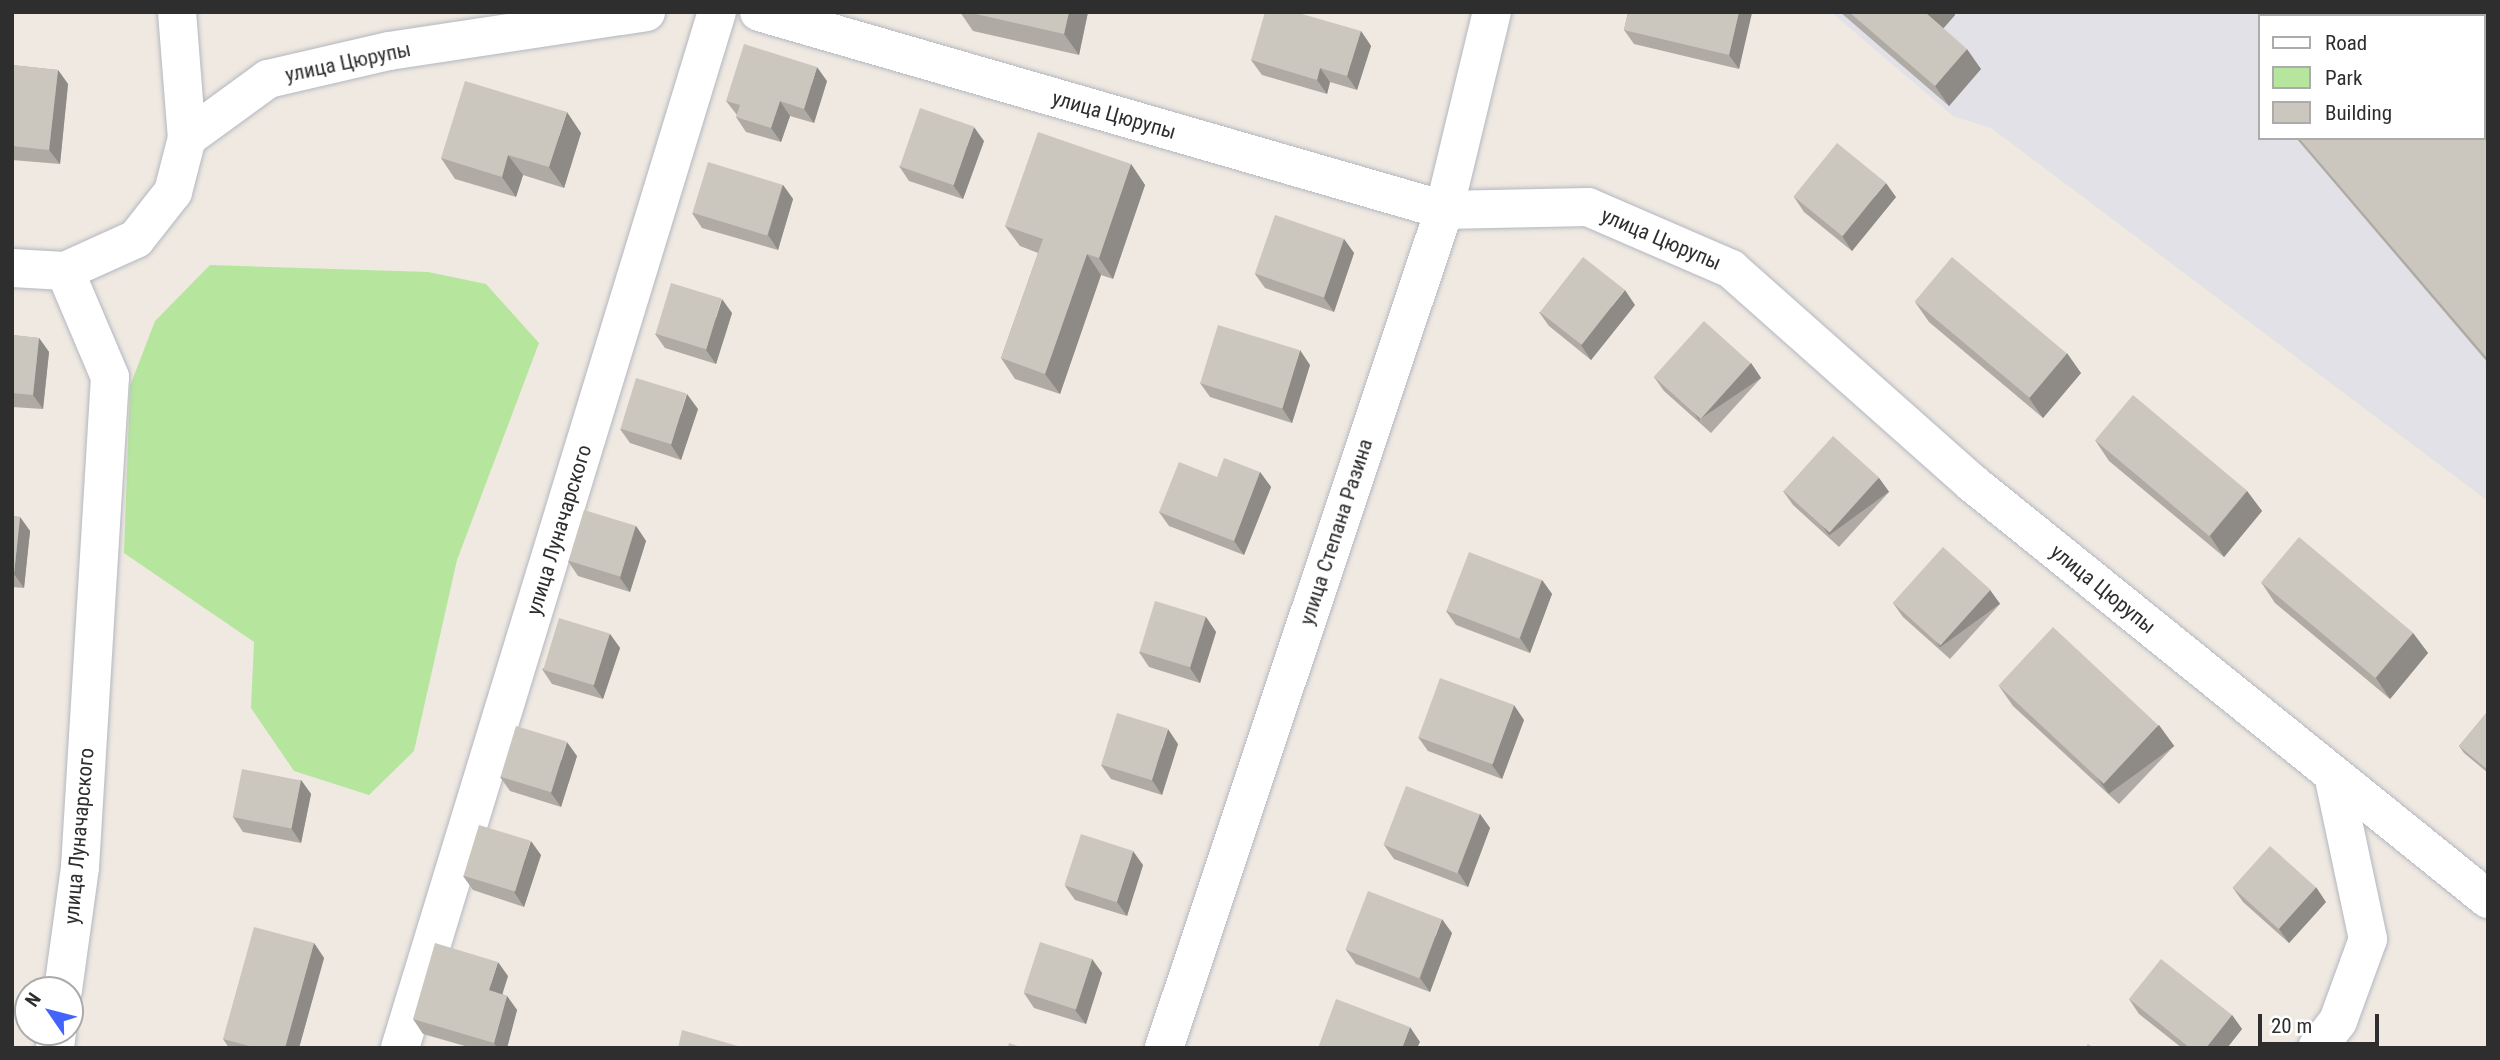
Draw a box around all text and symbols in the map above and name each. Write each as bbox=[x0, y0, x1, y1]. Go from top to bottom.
legend bbox=[2258, 14, 2486, 140]
text: Road bbox=[2325, 31, 2367, 55]
street label: улица Цюрупы bbox=[283, 36, 413, 88]
text: Park bbox=[2325, 66, 2362, 90]
street label: улица Цюрупы bbox=[1049, 85, 1179, 145]
text: Building bbox=[2325, 101, 2392, 125]
street label: улица Цюрупы bbox=[1597, 202, 1725, 276]
street label: улица Степана Разина bbox=[1294, 436, 1378, 628]
street label: улица Луначарского bbox=[521, 442, 597, 618]
street label: улица Цюрупы bbox=[2045, 539, 2161, 639]
street label: улица Луначарского bbox=[59, 747, 99, 925]
north arrow bbox=[14, 976, 84, 1046]
text: N bbox=[20, 988, 46, 1011]
scale bar bbox=[2262, 1000, 2383, 1044]
text: 20 m bbox=[2271, 1014, 2312, 1038]

